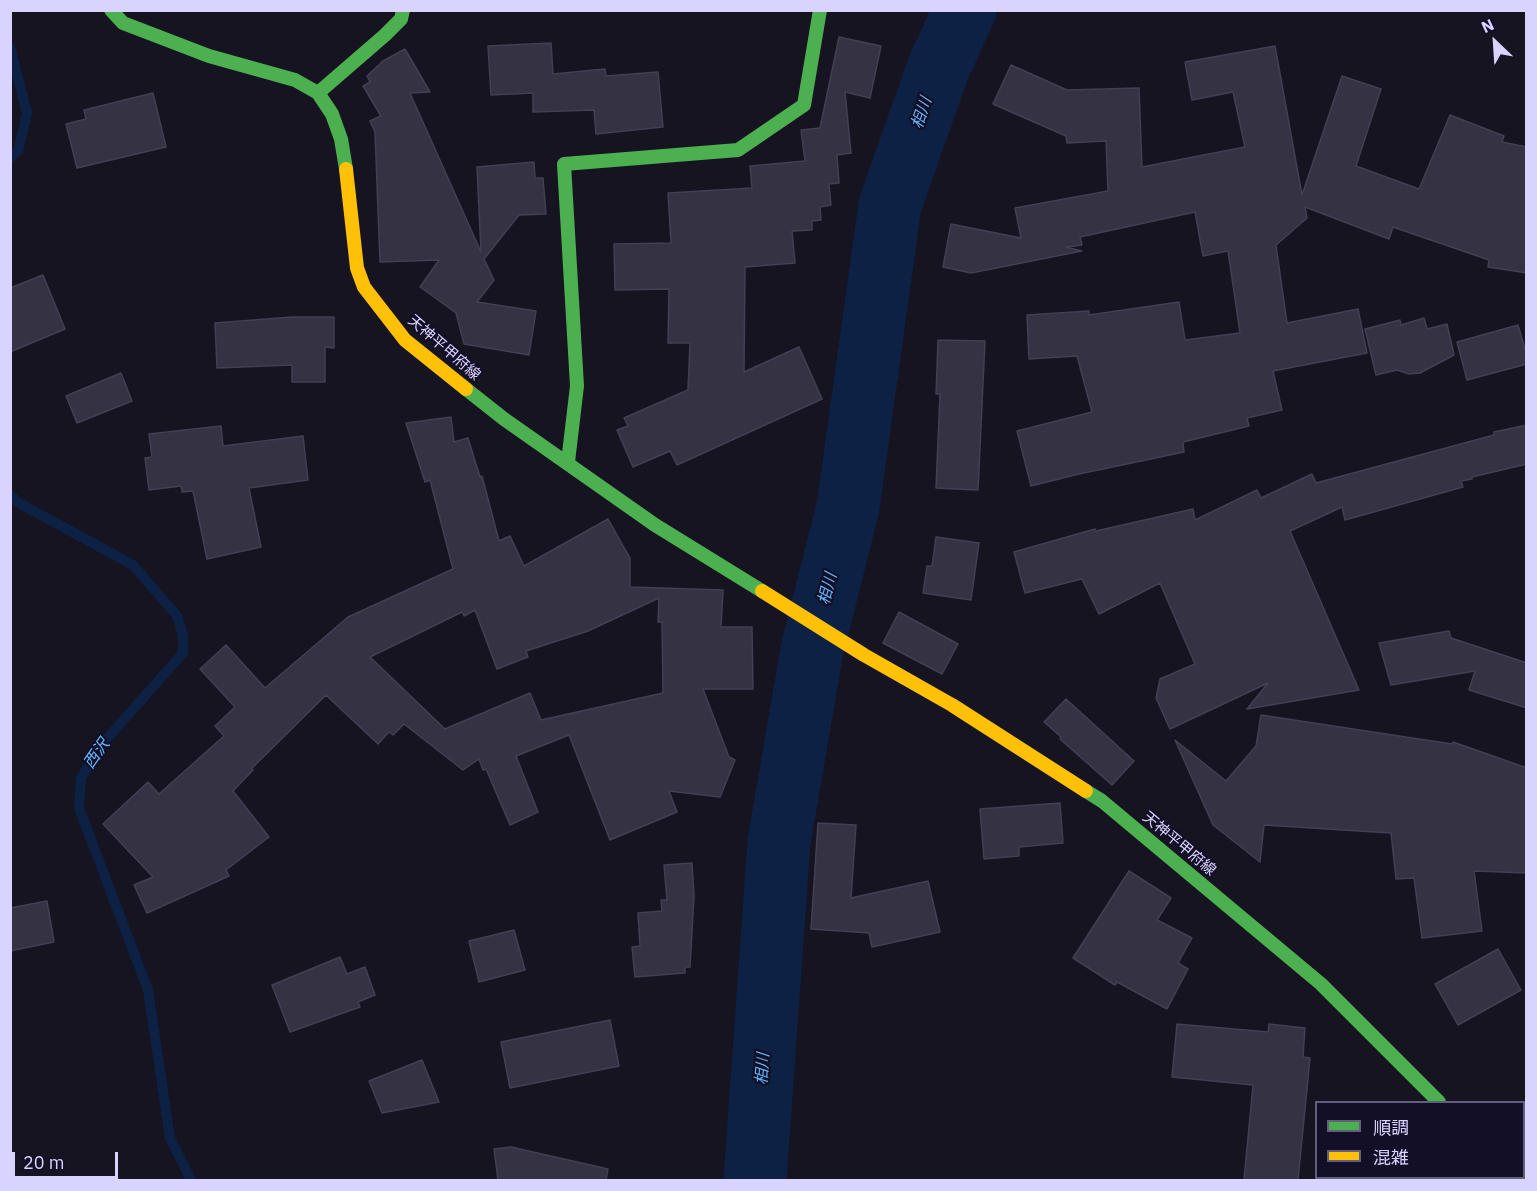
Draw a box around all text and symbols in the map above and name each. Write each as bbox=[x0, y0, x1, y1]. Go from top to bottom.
north arrow bbox=[1465, 12, 1525, 72]
text: N bbox=[1478, 14, 1497, 37]
water label: 相川 bbox=[908, 95, 936, 131]
street label: 天神平甲府線 bbox=[404, 312, 484, 384]
water label: 相川 bbox=[815, 571, 841, 607]
water label: 西沢 bbox=[80, 735, 114, 773]
street label: 天神平甲府線 bbox=[1139, 808, 1219, 880]
water label: 相川 bbox=[752, 1052, 774, 1086]
legend bbox=[1315, 1101, 1525, 1179]
text: 順調 bbox=[1373, 1116, 1409, 1139]
scale bar bbox=[15, 1140, 122, 1178]
text: 混雑 bbox=[1373, 1146, 1409, 1169]
text: 20 m bbox=[23, 1151, 65, 1174]

